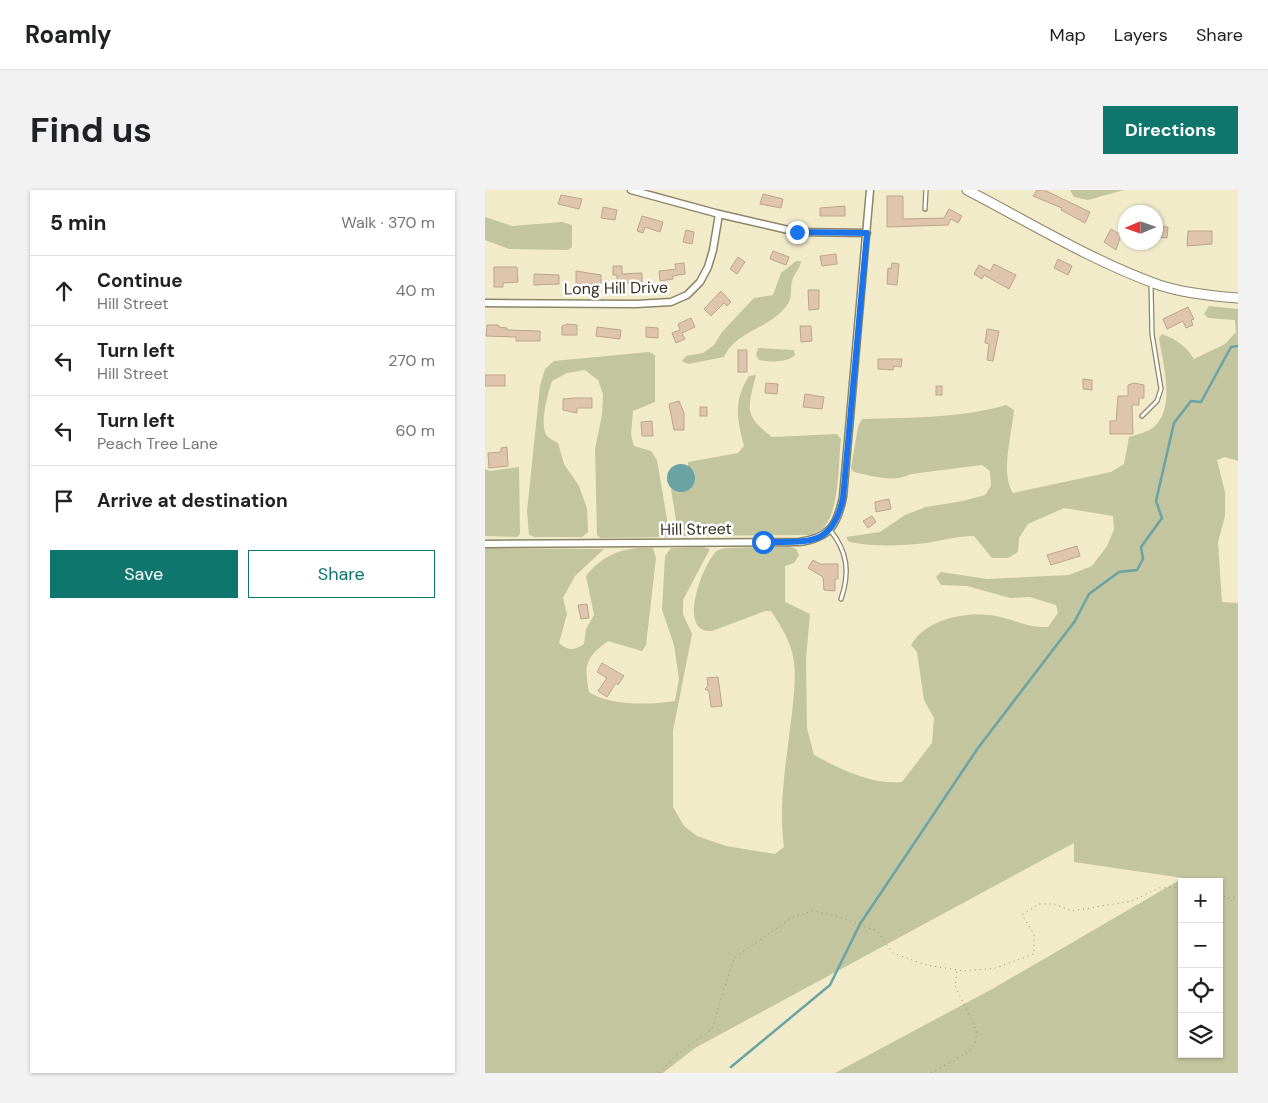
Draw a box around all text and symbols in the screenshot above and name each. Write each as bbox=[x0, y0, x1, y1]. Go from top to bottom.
text: Roamly bbox=[25, 19, 112, 50]
text: Map bbox=[1050, 23, 1086, 47]
text: Layers bbox=[1114, 23, 1168, 47]
text: Share bbox=[1196, 23, 1243, 47]
button: Directions bbox=[1103, 106, 1238, 154]
text: Find us bbox=[30, 107, 152, 153]
north arrow bbox=[1118, 205, 1163, 250]
text: 5 min bbox=[50, 209, 106, 237]
text: Walk · 370 m bbox=[341, 212, 435, 233]
route end bbox=[786, 221, 809, 244]
text: Continue bbox=[97, 268, 183, 293]
icon: ahead bbox=[50, 277, 78, 305]
street label: Long Hill Drive bbox=[564, 277, 668, 299]
text: 40 m bbox=[396, 280, 435, 301]
text: Hill Street bbox=[97, 293, 168, 314]
text: Turn left bbox=[97, 338, 175, 363]
icon: left bbox=[50, 347, 78, 375]
text: 270 m bbox=[388, 350, 435, 371]
text: Hill Street bbox=[97, 363, 168, 384]
text: Turn left bbox=[97, 408, 175, 433]
icon: left bbox=[50, 417, 78, 445]
text: 60 m bbox=[395, 420, 435, 441]
text: Peach Tree Lane bbox=[97, 433, 218, 454]
icon: arrive bbox=[50, 487, 78, 515]
text: Arrive at destination bbox=[97, 488, 288, 513]
street label: Hill Street bbox=[660, 518, 732, 540]
route start bbox=[752, 531, 775, 554]
button: Save bbox=[50, 550, 238, 598]
button: Share bbox=[248, 550, 435, 598]
map controls bbox=[1178, 878, 1223, 1058]
button: + bbox=[1178, 878, 1223, 923]
button: − bbox=[1178, 923, 1223, 968]
button: locate bbox=[1178, 968, 1223, 1013]
button: layers bbox=[1178, 1013, 1223, 1058]

